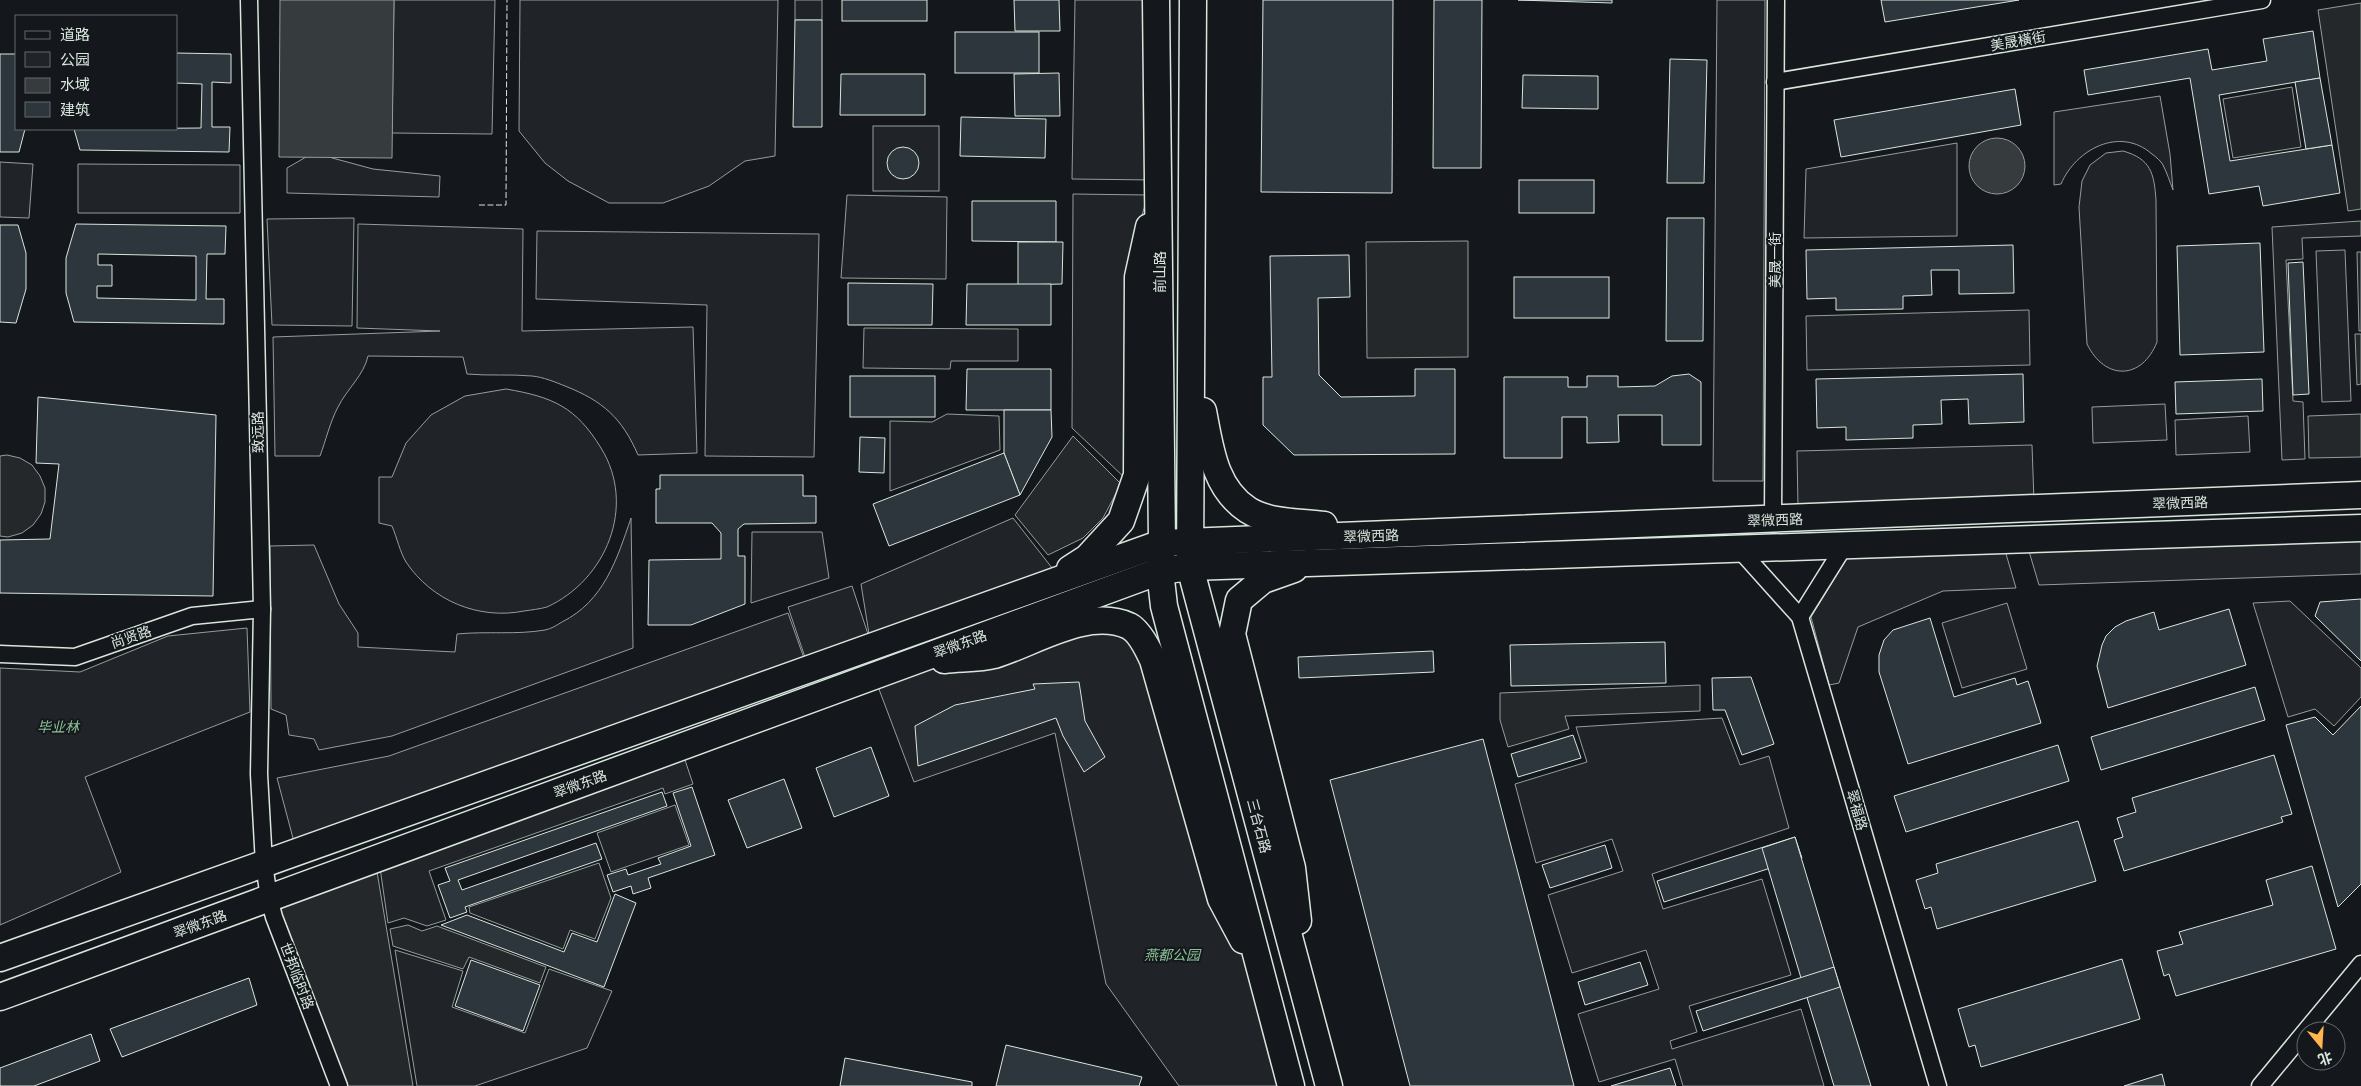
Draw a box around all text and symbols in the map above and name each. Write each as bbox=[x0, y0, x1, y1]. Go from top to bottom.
legend bbox=[15, 15, 178, 130]
text: 道路 bbox=[60, 24, 90, 45]
street label: 美晟橫街 bbox=[1989, 26, 2047, 56]
text: 公园 bbox=[60, 49, 90, 70]
text: 水域 bbox=[60, 74, 90, 95]
text: 建筑 bbox=[60, 99, 90, 120]
street label: 美晟一街 bbox=[1765, 232, 1785, 288]
street label: 前山路 bbox=[1150, 251, 1170, 293]
street label: 致远路 bbox=[248, 411, 268, 453]
street label: 翠微西路 bbox=[2152, 492, 2208, 514]
street label: 翠微西路 bbox=[1747, 509, 1803, 531]
street label: 翠微西路 bbox=[1343, 525, 1399, 547]
street label: 尚贤路 bbox=[108, 621, 154, 653]
street label: 翠微东路 bbox=[930, 625, 990, 663]
park label: 毕业林 bbox=[37, 717, 81, 737]
street label: 翠微东路 bbox=[550, 765, 610, 803]
street label: 翠福路 bbox=[1842, 787, 1872, 833]
street label: 三台石路 bbox=[1242, 796, 1276, 856]
street label: 翠微东路 bbox=[170, 905, 230, 943]
street label: 世邦临时路 bbox=[275, 940, 319, 1012]
park label: 燕都公园 bbox=[1144, 945, 1202, 965]
north arrow bbox=[2296, 1021, 2346, 1071]
text: 北 bbox=[2315, 1047, 2335, 1070]

